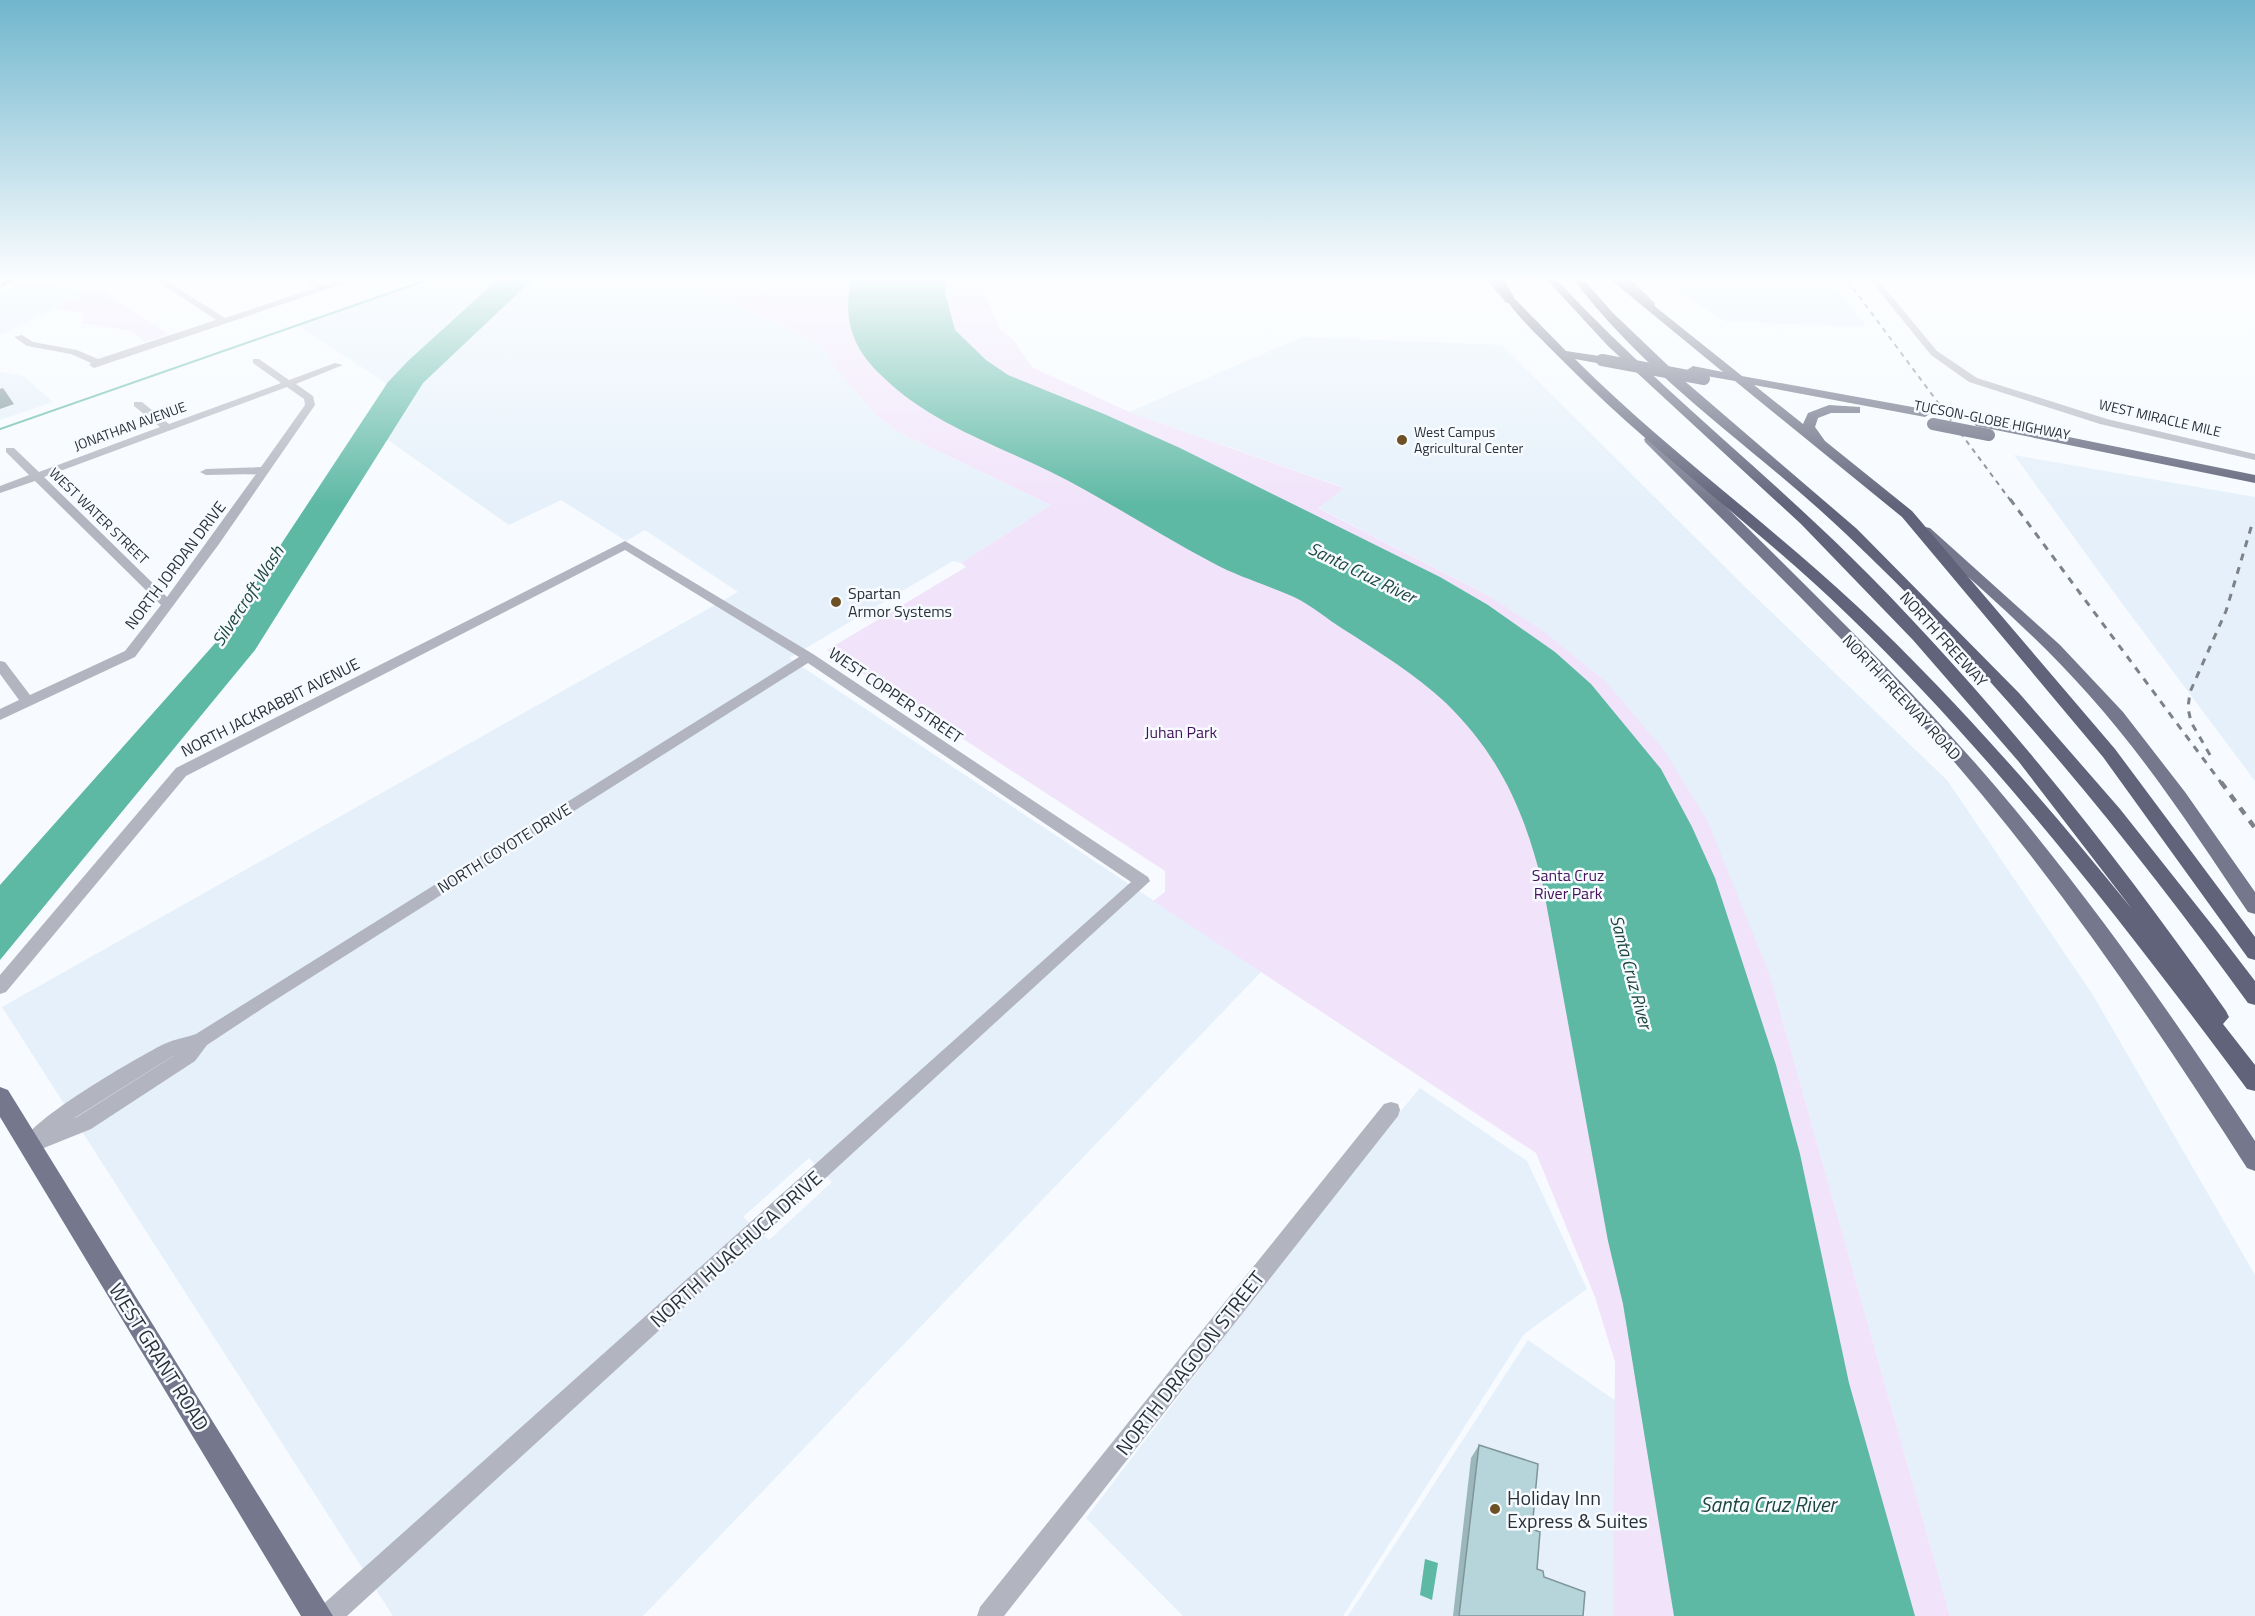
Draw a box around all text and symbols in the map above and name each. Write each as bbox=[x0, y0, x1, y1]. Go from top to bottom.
street label: WEST MIRACLE MILE bbox=[2097, 393, 2224, 442]
street label: TUCSON-GLOBE HIGHWAY bbox=[1912, 394, 2072, 445]
street label: JONATHAN AVENUE bbox=[71, 395, 189, 456]
place label: West Campus Agricultural Center bbox=[1414, 421, 1524, 458]
marker: West Campus Agricultural Center bbox=[1395, 433, 1409, 447]
street label: WEST WATER STREET bbox=[45, 463, 154, 569]
street label: NORTH JORDAN DRIVE bbox=[119, 496, 231, 634]
water label: Santa Cruz River bbox=[1304, 535, 1423, 611]
water label: Silvercroft Wash bbox=[205, 539, 291, 651]
place label: Spartan Armor Systems bbox=[848, 581, 952, 623]
street label: NORTH FREEWAY bbox=[1895, 586, 1994, 692]
marker: Spartan Armor Systems bbox=[829, 595, 843, 609]
street label: NORTH FREEWAY ROAD bbox=[1837, 629, 1967, 765]
street label: WEST COPPER STREET bbox=[824, 641, 968, 749]
street label: NORTH JACKRABBIT AVENUE bbox=[176, 651, 364, 763]
park label: Juhan Park bbox=[1145, 720, 1218, 744]
street label: NORTH COYOTE DRIVE bbox=[432, 797, 576, 899]
park label: Santa Cruz River Park bbox=[1532, 863, 1604, 905]
water label: Santa Cruz River bbox=[1603, 912, 1660, 1034]
street label: NORTH HUACHUCA DRIVE bbox=[643, 1163, 829, 1335]
street label: NORTH DRAGOON STREET bbox=[1108, 1263, 1272, 1462]
street label: WEST GRANT ROAD bbox=[101, 1277, 217, 1437]
place label: Holiday Inn Express & Suites bbox=[1507, 1482, 1648, 1536]
water label: Santa Cruz River bbox=[1700, 1488, 1838, 1520]
marker: Holiday Inn Express & Suites bbox=[1488, 1502, 1502, 1516]

